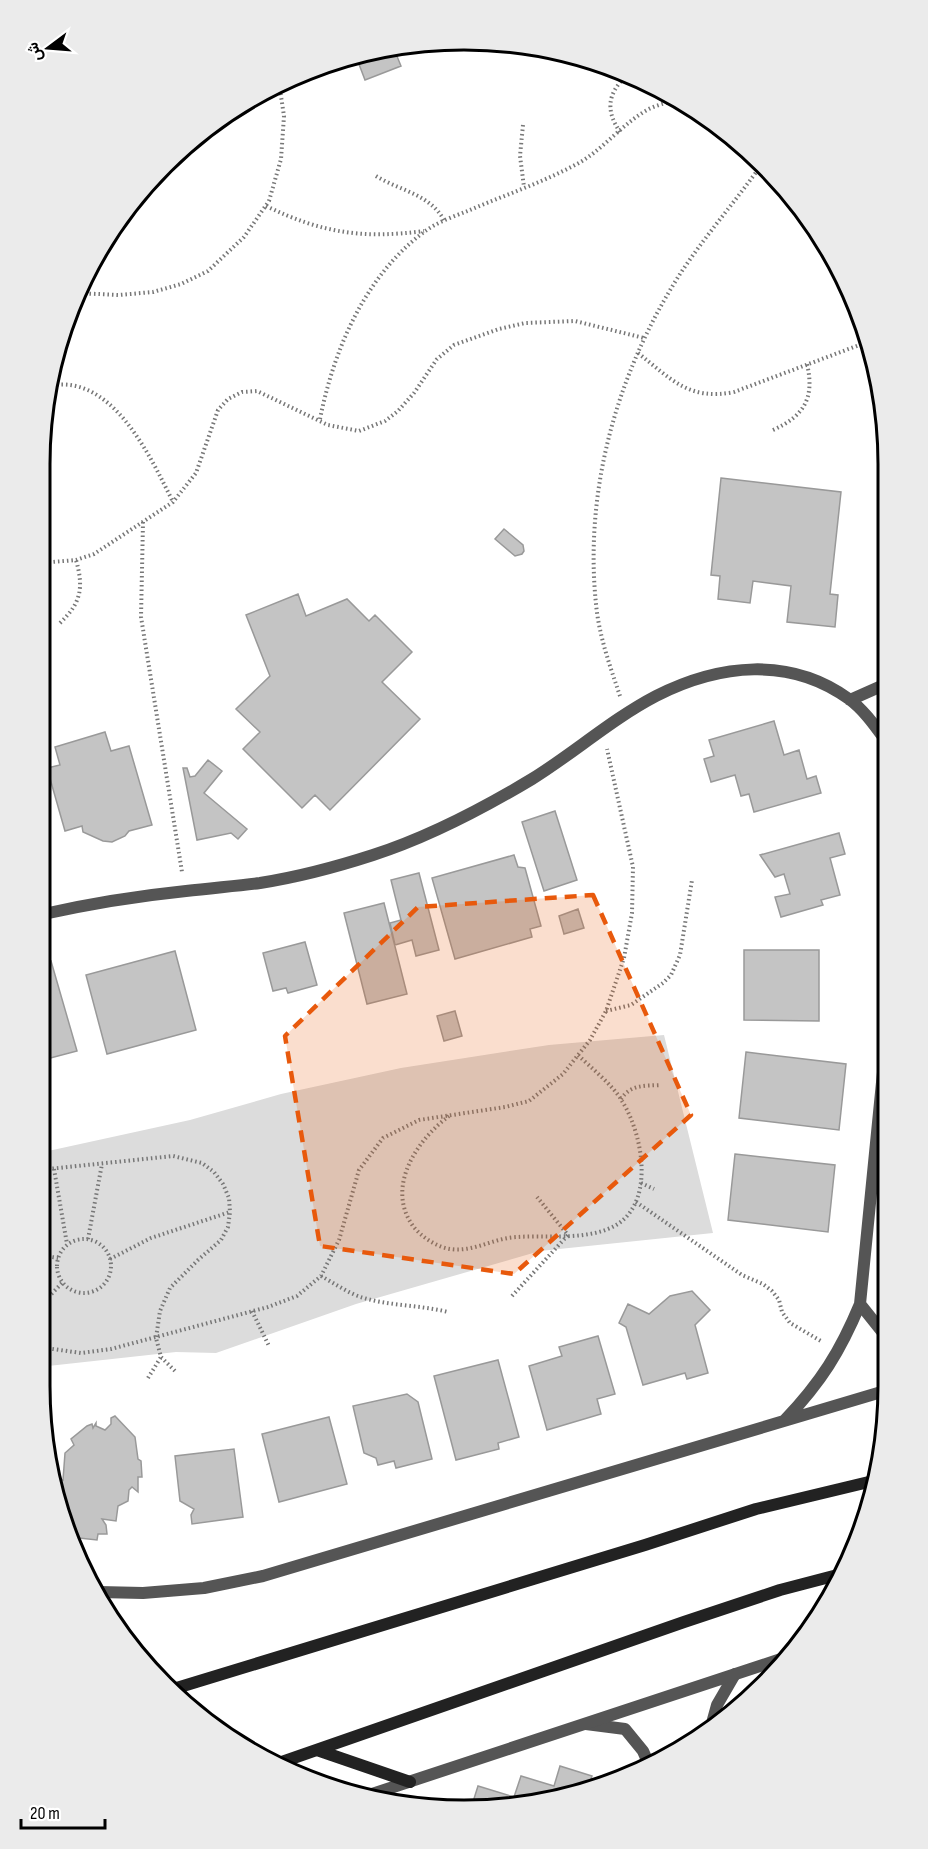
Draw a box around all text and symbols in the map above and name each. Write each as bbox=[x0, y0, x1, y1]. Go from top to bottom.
north arrow bbox=[18, 18, 78, 78]
text: ش bbox=[23, 40, 47, 64]
scale bar bbox=[21, 1792, 105, 1830]
text: 20 m bbox=[30, 1803, 60, 1824]

